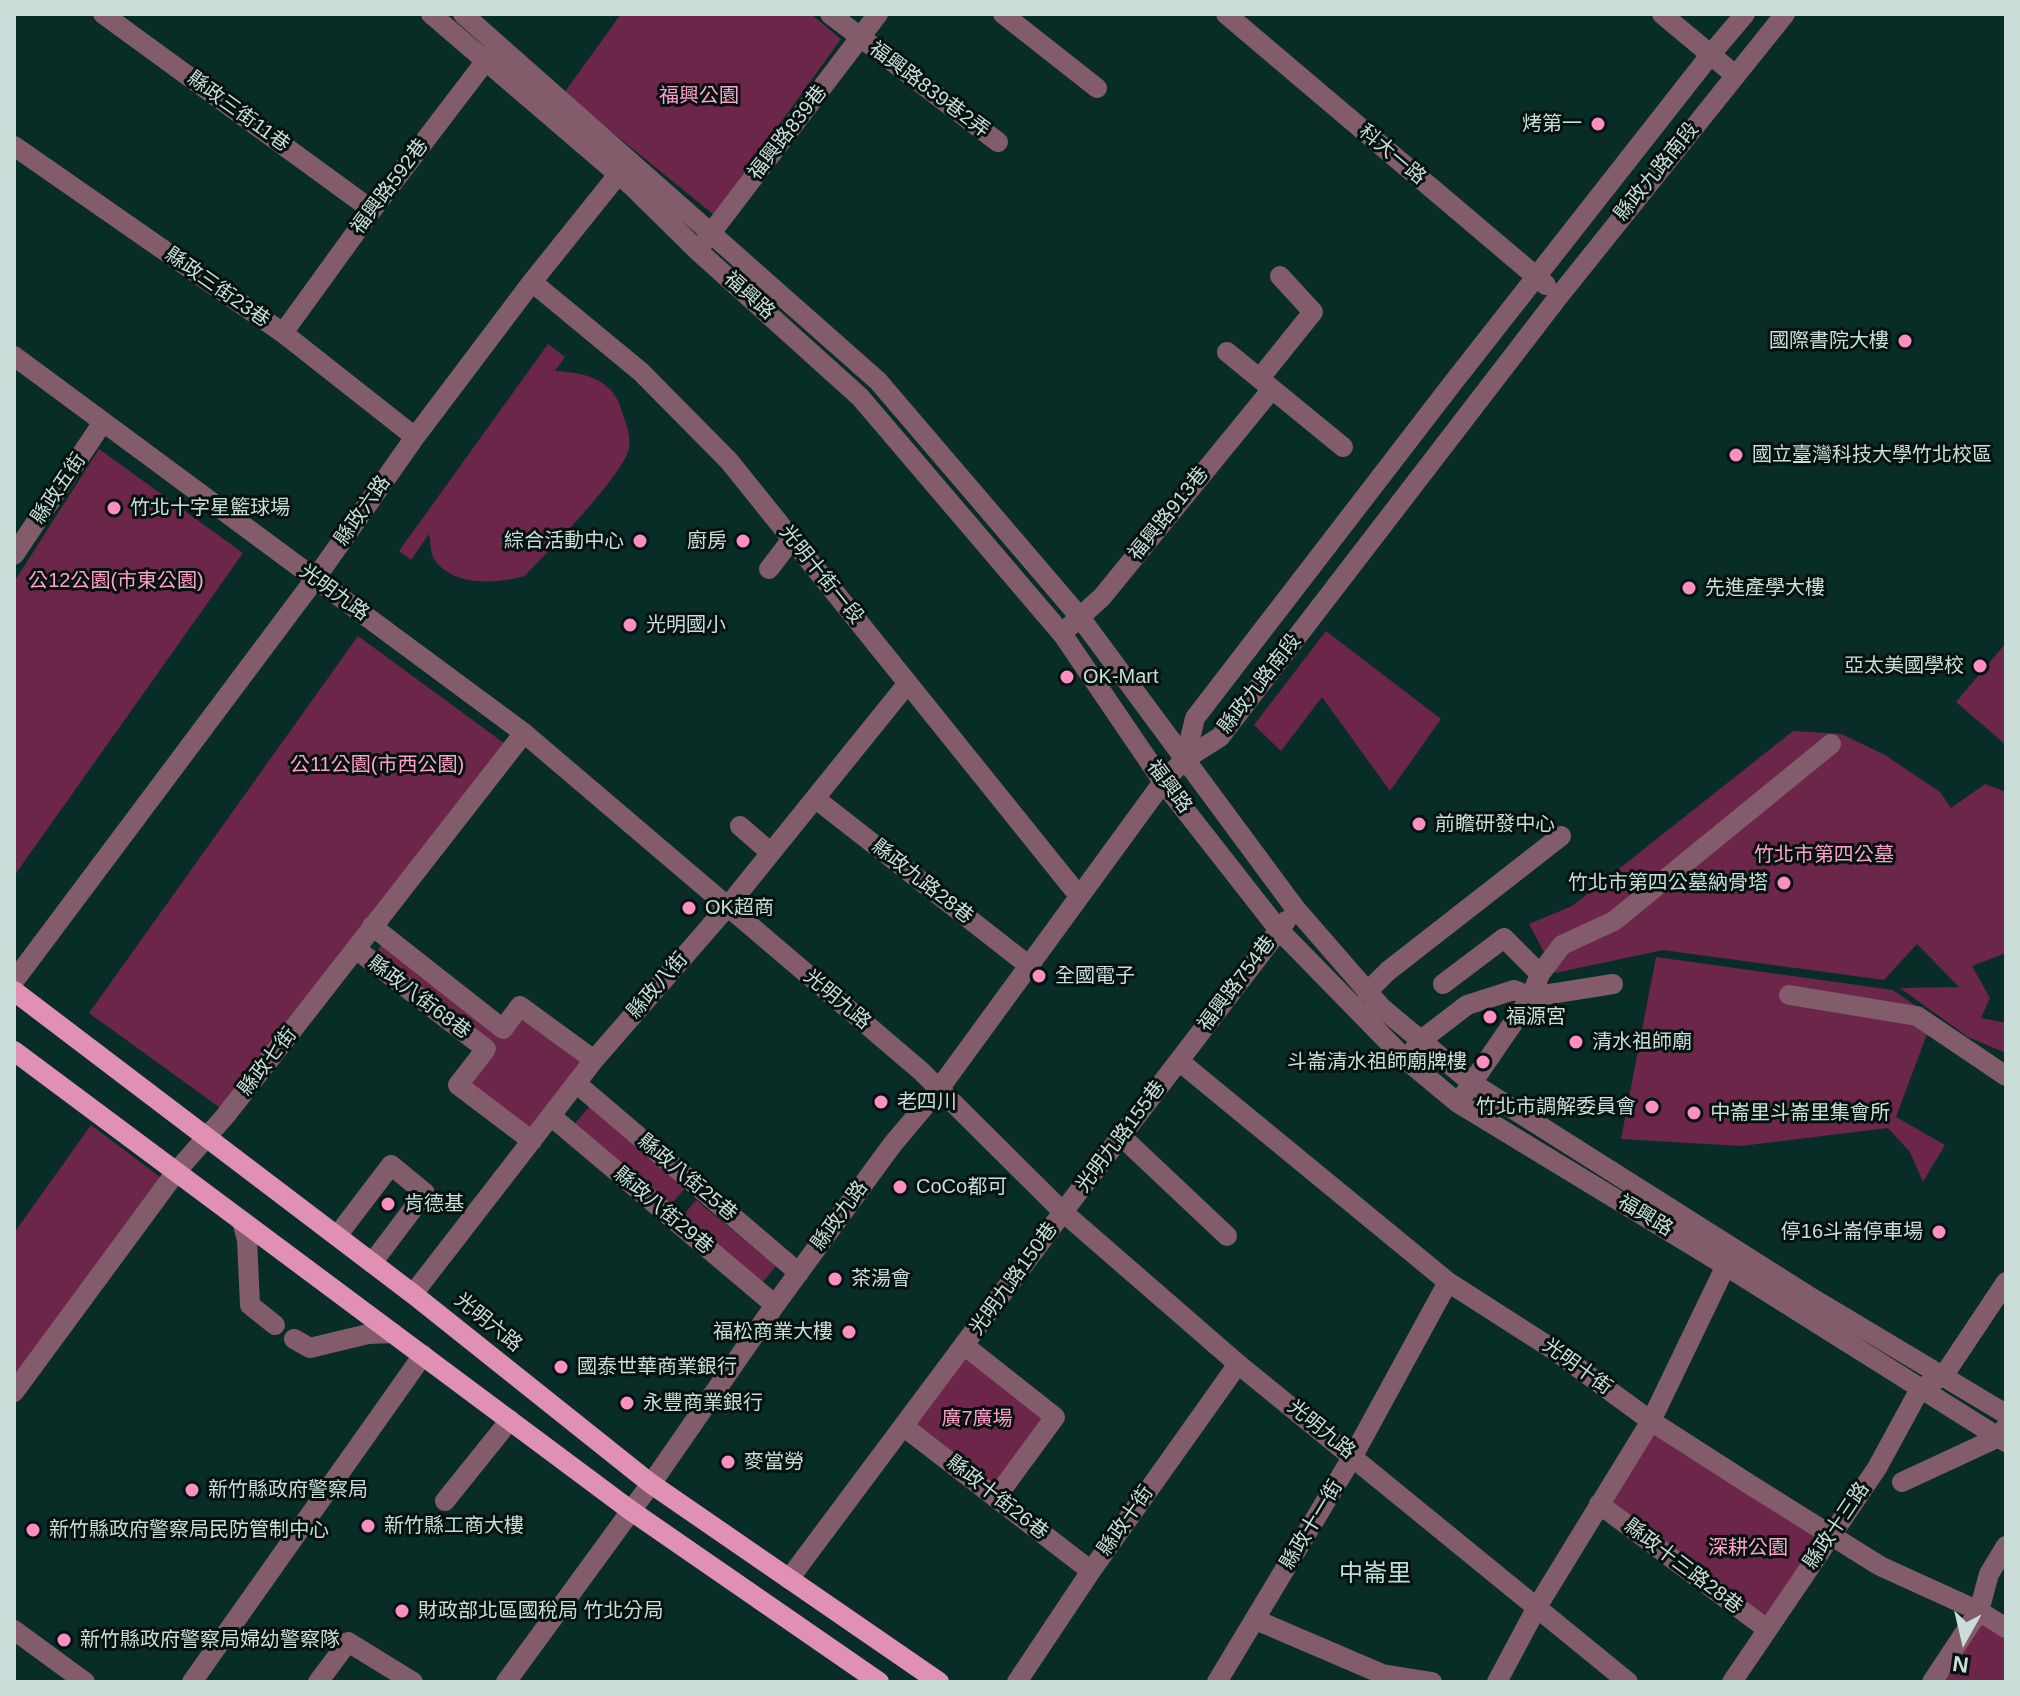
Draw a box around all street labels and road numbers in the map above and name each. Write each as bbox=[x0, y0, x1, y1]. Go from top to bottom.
street label: 福興路839巷2弄 bbox=[864, 37, 994, 143]
street label: 縣政三街11巷 bbox=[182, 67, 294, 157]
street label: 福興路839巷 bbox=[744, 81, 832, 185]
street label: 縣政九路南段 bbox=[1610, 118, 1704, 226]
street label: 科大一路 bbox=[1354, 120, 1430, 190]
street label: 福興路592巷 bbox=[346, 135, 434, 239]
street label: 縣政三街23巷 bbox=[160, 243, 274, 333]
street label: 福興路 bbox=[719, 267, 779, 325]
street label: 縣政五街 bbox=[27, 449, 91, 529]
street label: 福興路913巷 bbox=[1124, 462, 1214, 566]
street label: 縣政六路 bbox=[330, 471, 396, 551]
street label: 光明十街一段 bbox=[774, 521, 868, 629]
street label: 光明九路 bbox=[295, 560, 373, 626]
street label: 縣政九路南段 bbox=[1214, 629, 1306, 739]
street label: 福興路 bbox=[1141, 756, 1197, 818]
street label: 縣政九路28巷 bbox=[866, 835, 978, 929]
street label: 福興路754巷 bbox=[1193, 932, 1281, 1036]
street label: 縣政八街 bbox=[623, 948, 693, 1024]
street label: 縣政八街68巷 bbox=[363, 952, 475, 1044]
street label: 光明九路 bbox=[799, 965, 875, 1035]
street label: 縣政七街 bbox=[234, 1023, 302, 1101]
street label: 光明九路155巷 bbox=[1071, 1077, 1171, 1197]
street label: 縣政八街25巷 bbox=[632, 1130, 742, 1226]
street label: 縣政八街29巷 bbox=[608, 1163, 718, 1259]
street label: 縣政九路 bbox=[807, 1177, 873, 1255]
street label: 福興路 bbox=[1613, 1190, 1677, 1242]
street label: 光明九路150巷 bbox=[965, 1218, 1063, 1340]
street label: 光明六路 bbox=[449, 1289, 527, 1357]
street label: 光明十街 bbox=[1538, 1334, 1616, 1400]
street label: 光明九路 bbox=[1282, 1396, 1360, 1464]
street label: 縣政十街26巷 bbox=[941, 1451, 1053, 1545]
street label: 縣政十一街 bbox=[1276, 1476, 1348, 1574]
street label: 縣政十三路 bbox=[1799, 1478, 1875, 1574]
street label: 縣政十街 bbox=[1093, 1481, 1159, 1561]
street label: 縣政十三路28巷 bbox=[1619, 1515, 1747, 1619]

